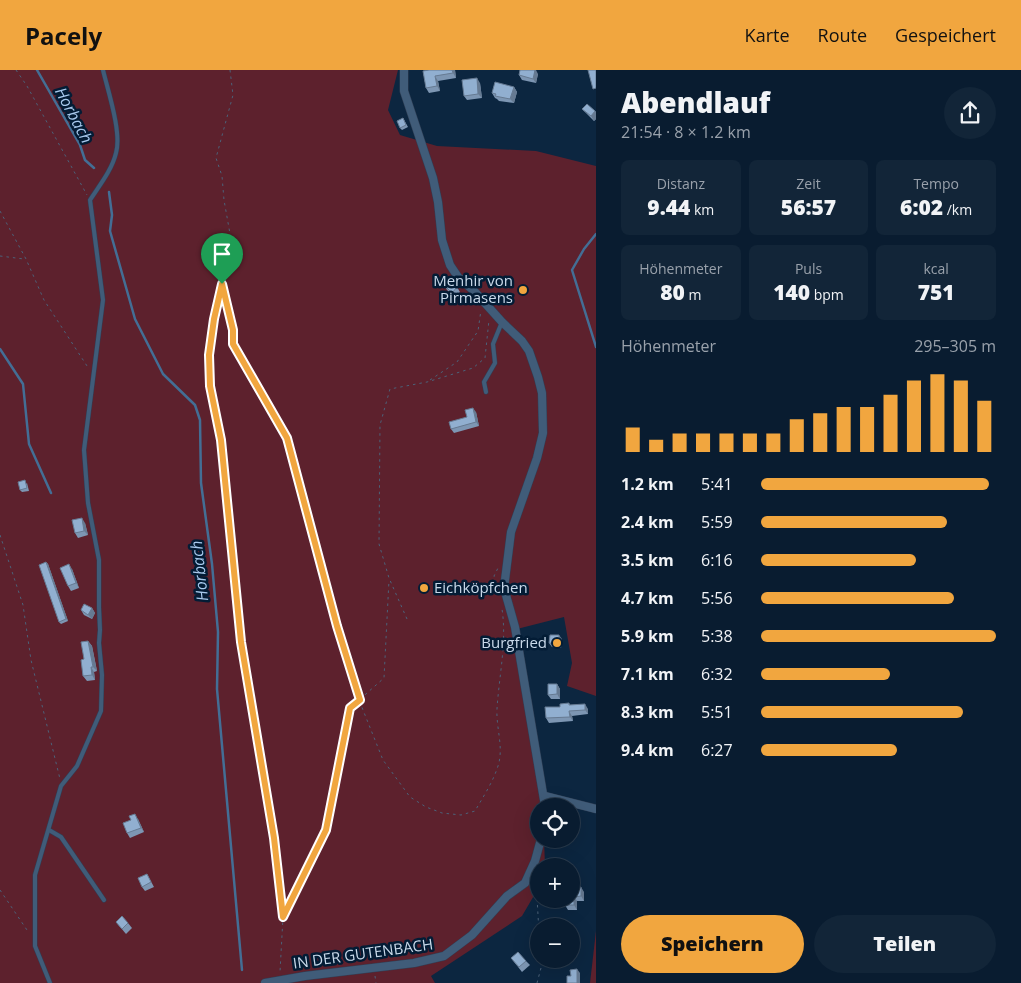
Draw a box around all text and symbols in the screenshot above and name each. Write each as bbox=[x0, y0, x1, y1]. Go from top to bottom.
text: Pacely bbox=[25, 19, 102, 52]
text: Karte bbox=[745, 23, 790, 47]
text: Route bbox=[818, 23, 867, 47]
text: Gespeichert bbox=[895, 23, 996, 47]
water label: Horbach bbox=[50, 83, 98, 147]
text: Abendlauf bbox=[621, 83, 770, 121]
button: share bbox=[944, 87, 996, 139]
text: 21:54 · 8 × 1.2 km bbox=[621, 121, 751, 143]
text: Distanz bbox=[657, 174, 705, 193]
text: Zeit bbox=[796, 174, 821, 193]
text: Tempo bbox=[913, 174, 959, 193]
text: 9.44 bbox=[647, 193, 690, 221]
text: 56:57 bbox=[781, 193, 836, 221]
text: 6:02 bbox=[900, 193, 943, 221]
text: km bbox=[690, 200, 714, 219]
text: /km bbox=[943, 200, 972, 219]
pin bbox=[201, 233, 243, 284]
icon: arrive bbox=[208, 240, 236, 268]
text: Höhenmeter bbox=[639, 259, 722, 278]
text: Puls bbox=[795, 259, 822, 278]
text: kcal bbox=[923, 259, 949, 278]
place label: Menhir von Pirmasens bbox=[433, 270, 513, 307]
text: 80 bbox=[660, 278, 685, 306]
text: 140 bbox=[773, 278, 810, 306]
text: 751 bbox=[918, 278, 955, 306]
marker: Menhir von Pirmasens bbox=[517, 284, 529, 296]
text: m bbox=[685, 285, 701, 304]
text: bpm bbox=[810, 285, 844, 304]
text: Höhenmeter bbox=[621, 335, 716, 357]
text: 295–305 m bbox=[914, 335, 996, 357]
text: 1.2 km bbox=[621, 473, 674, 495]
text: 5:41 bbox=[701, 473, 733, 495]
text: 2.4 km bbox=[621, 511, 674, 533]
text: 5:59 bbox=[701, 511, 733, 533]
water label: Horbach bbox=[185, 540, 213, 602]
text: 3.5 km bbox=[621, 549, 674, 571]
text: 6:16 bbox=[701, 549, 733, 571]
place label: Eichköpfchen bbox=[434, 577, 528, 597]
marker: Eichköpfchen bbox=[418, 582, 430, 594]
text: 4.7 km bbox=[621, 587, 674, 609]
text: 5:56 bbox=[701, 587, 733, 609]
text: 5.9 km bbox=[621, 625, 674, 647]
text: 5:38 bbox=[701, 625, 733, 647]
place label: Burgfried bbox=[481, 632, 547, 652]
marker: Burgfried bbox=[551, 637, 563, 649]
text: 7.1 km bbox=[621, 663, 674, 685]
text: 6:32 bbox=[701, 663, 733, 685]
text: 8.3 km bbox=[621, 701, 674, 723]
text: 5:51 bbox=[701, 701, 733, 723]
text: 9.4 km bbox=[621, 739, 674, 761]
text: 6:27 bbox=[701, 739, 733, 761]
map controls bbox=[530, 798, 580, 968]
button: locate bbox=[530, 798, 580, 848]
button: + bbox=[530, 858, 580, 908]
button: Speichern bbox=[621, 915, 804, 973]
button: Teilen bbox=[814, 915, 996, 973]
button: − bbox=[530, 918, 580, 968]
street label: IN DER GUTENBACH bbox=[292, 933, 434, 973]

